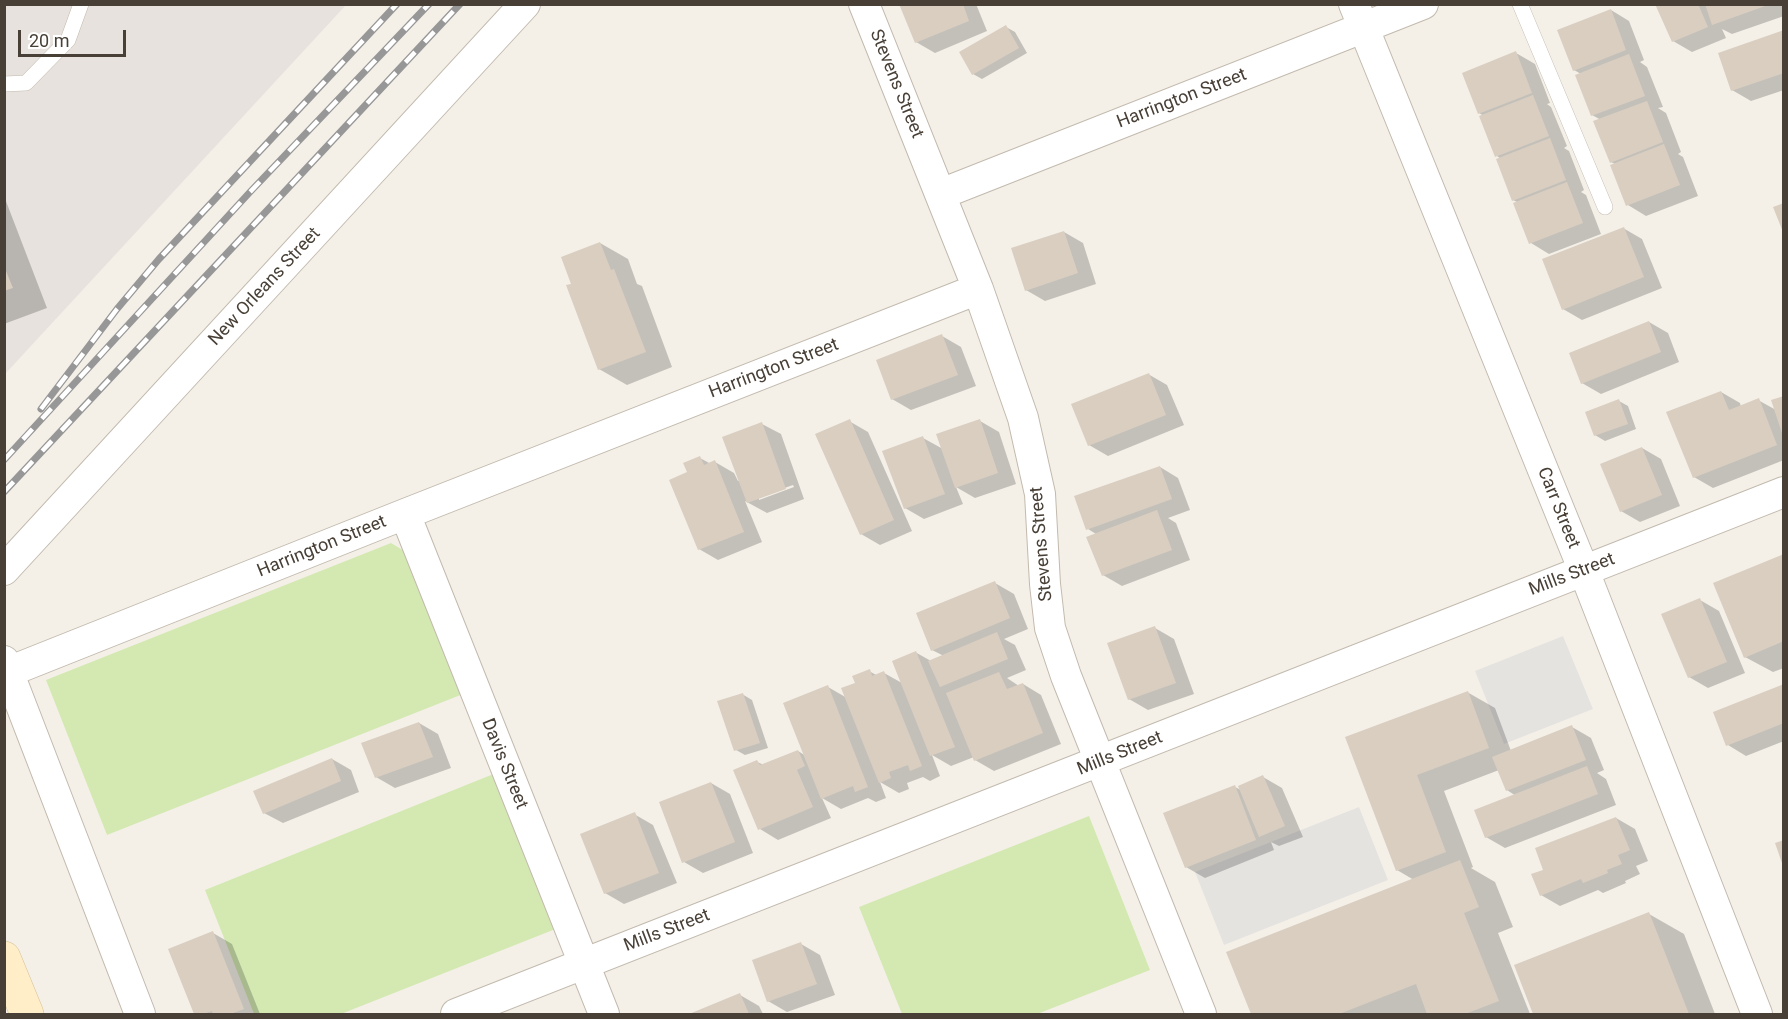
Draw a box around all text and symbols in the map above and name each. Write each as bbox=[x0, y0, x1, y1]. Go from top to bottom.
scale bar bbox=[21, 18, 129, 56]
street label: Stevens Street bbox=[864, 26, 928, 142]
text: 20 m bbox=[29, 30, 69, 51]
street label: Harrington Street bbox=[1114, 64, 1250, 134]
street label: New Orleans Street bbox=[205, 223, 325, 351]
street label: Harrington Street bbox=[706, 334, 842, 404]
street label: Carr Street bbox=[1532, 464, 1584, 552]
street label: Stevens Street bbox=[1026, 486, 1058, 602]
street label: Harrington Street bbox=[254, 511, 390, 583]
street label: Mills Street bbox=[1526, 549, 1618, 601]
street label: Davis Street bbox=[476, 716, 532, 812]
street label: Mills Street bbox=[1074, 727, 1166, 781]
street label: Mills Street bbox=[621, 905, 713, 957]

